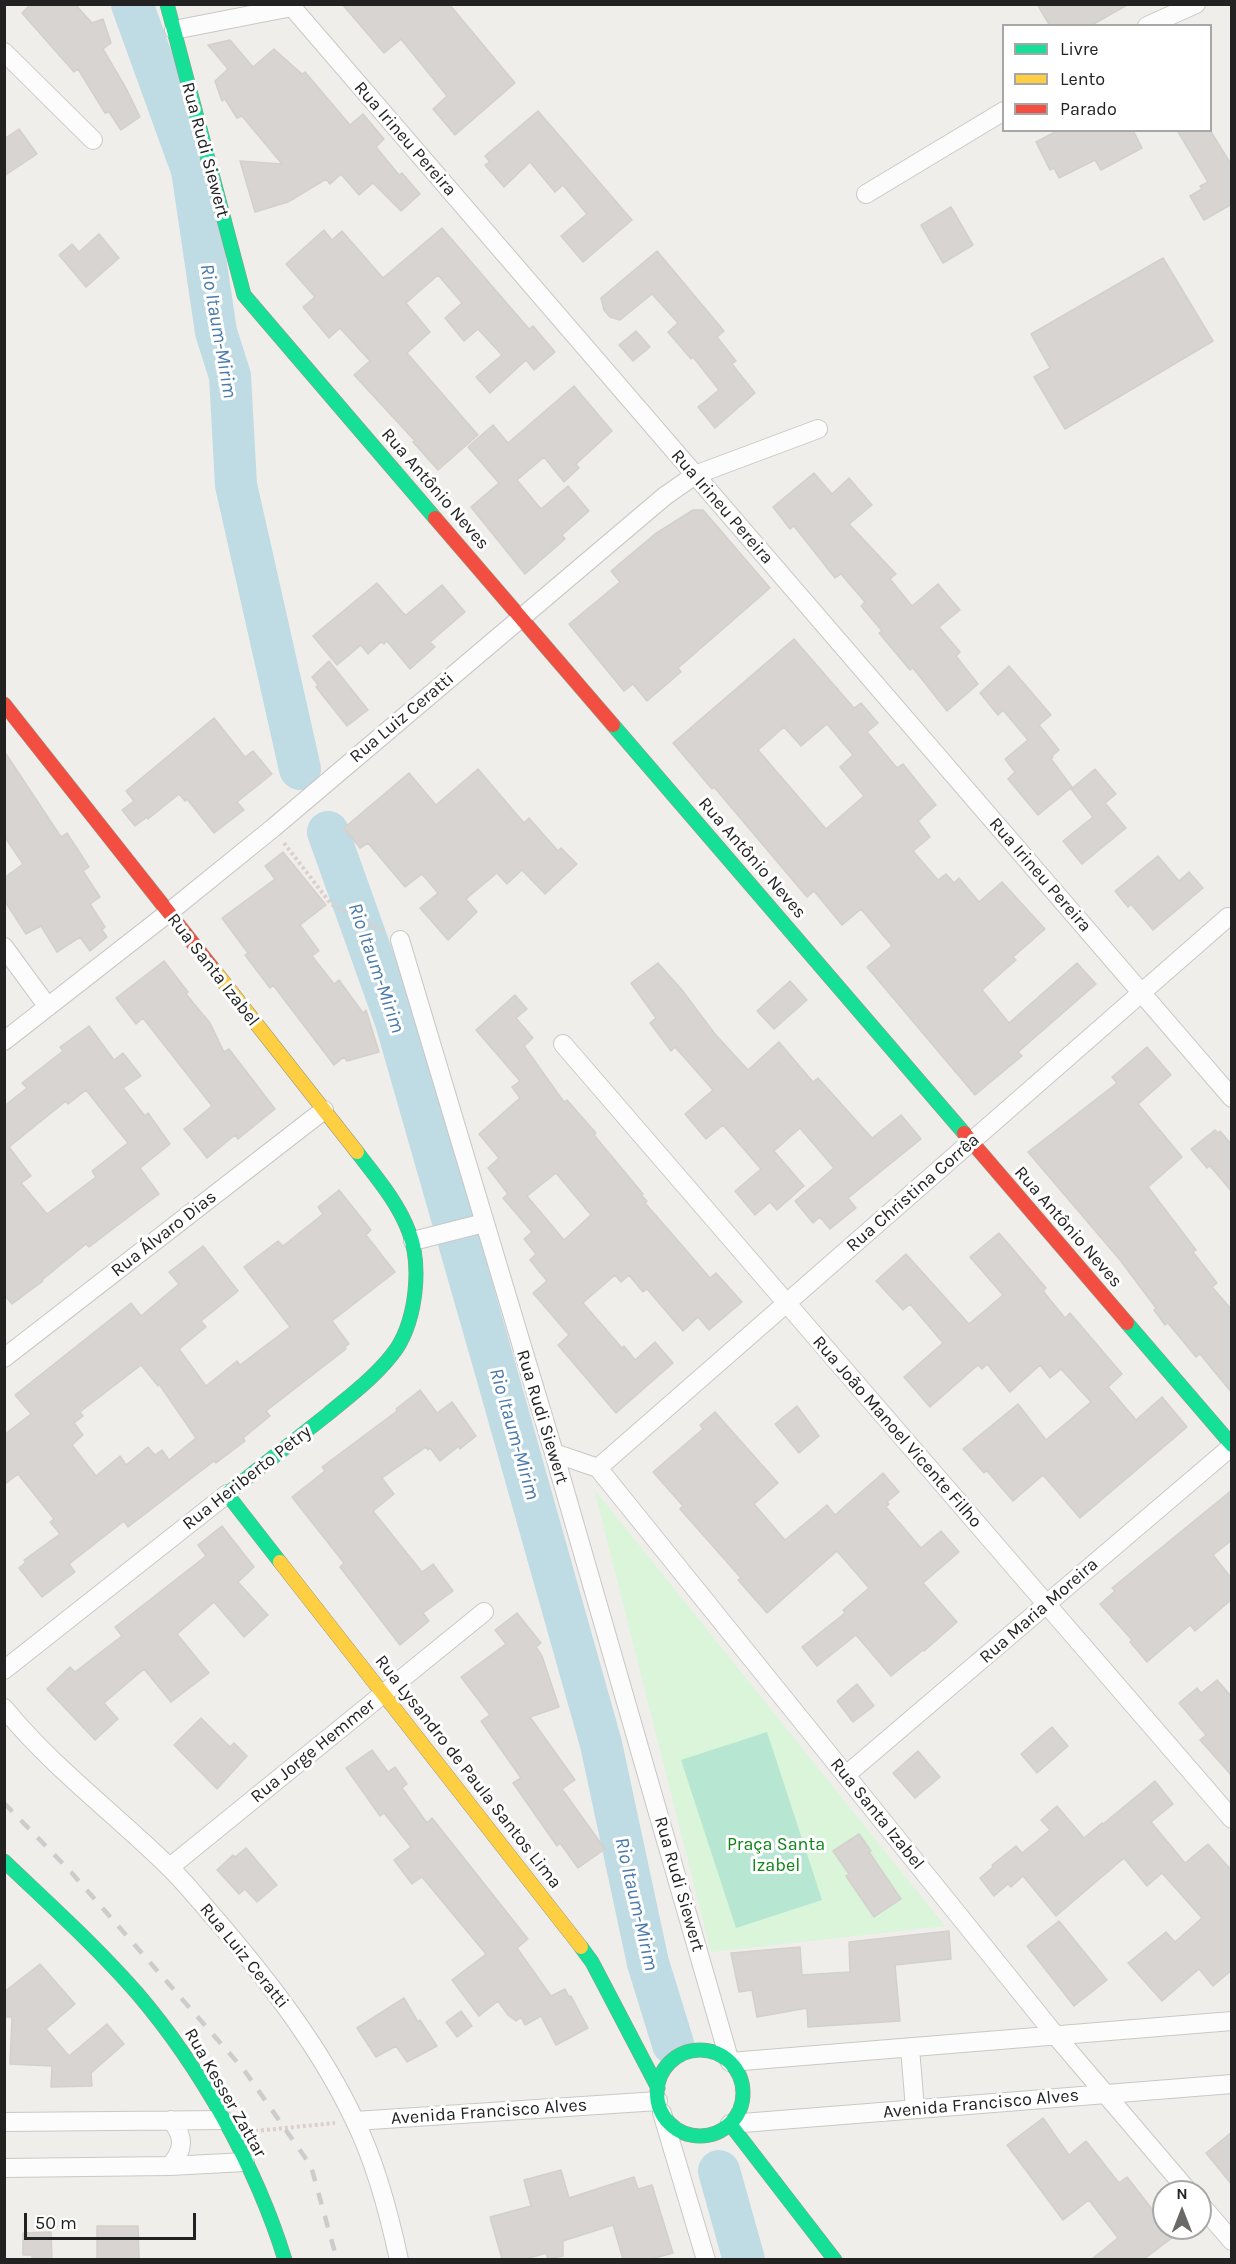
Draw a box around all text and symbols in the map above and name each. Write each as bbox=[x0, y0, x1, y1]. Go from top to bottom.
legend bbox=[1002, 24, 1212, 132]
text: Livre bbox=[1060, 38, 1099, 60]
text: Lento bbox=[1060, 68, 1105, 90]
street label: Rua Irineu Pereira bbox=[349, 77, 461, 201]
street label: Rua Rudi Siewert bbox=[177, 80, 233, 220]
text: Parado bbox=[1060, 98, 1117, 120]
water label: Rio Itaum-Mirim bbox=[194, 262, 242, 400]
street label: Rua Antônio Neves bbox=[376, 424, 494, 554]
street label: Rua Irineu Pereira bbox=[666, 445, 778, 569]
street label: Rua Luiz Ceratti bbox=[346, 668, 458, 768]
street label: Rua Antônio Neves bbox=[693, 793, 811, 923]
street label: Rua Irineu Pereira bbox=[984, 813, 1096, 937]
water label: Rio Itaum-Mirim bbox=[342, 900, 410, 1036]
street label: Rua Santa Izabel bbox=[162, 909, 264, 1031]
street label: Rua Christina Corrêa bbox=[842, 1129, 984, 1257]
street label: Rua Antônio Neves bbox=[1009, 1162, 1127, 1292]
street label: Rua Álvaro Dias bbox=[107, 1186, 221, 1282]
street label: Rua João Manoel Vicente Filho bbox=[808, 1332, 986, 1532]
street label: Rua Rudi Siewert bbox=[511, 1347, 573, 1487]
water label: Rio Itaum-Mirim bbox=[484, 1365, 544, 1503]
street label: Rua Heriberto Petry bbox=[178, 1421, 316, 1535]
street label: Rua Maria Moreira bbox=[975, 1554, 1103, 1668]
street label: Rua Lysandro de Paula Santos Lima bbox=[370, 1651, 566, 1893]
street label: Rua Jorge Hemmer bbox=[246, 1694, 380, 1808]
street label: Rua Santa Izabel bbox=[825, 1754, 929, 1874]
street label: Rua Rudi Siewert bbox=[649, 1814, 709, 1954]
park label: Praça Santa Izabel bbox=[727, 1834, 825, 1876]
water label: Rio Itaum-Mirim bbox=[609, 1835, 663, 1973]
street label: Rua Luiz Ceratti bbox=[195, 1899, 293, 2013]
street label: Rua Kesser Zattar bbox=[179, 2024, 271, 2162]
street label: Avenida Francisco Alves bbox=[882, 2085, 1080, 2123]
street label: Avenida Francisco Alves bbox=[390, 2094, 588, 2130]
north arrow bbox=[1152, 2180, 1212, 2240]
text: N bbox=[1176, 2184, 1188, 2203]
scale bar bbox=[27, 2201, 200, 2239]
text: 50 m bbox=[35, 2212, 77, 2234]

